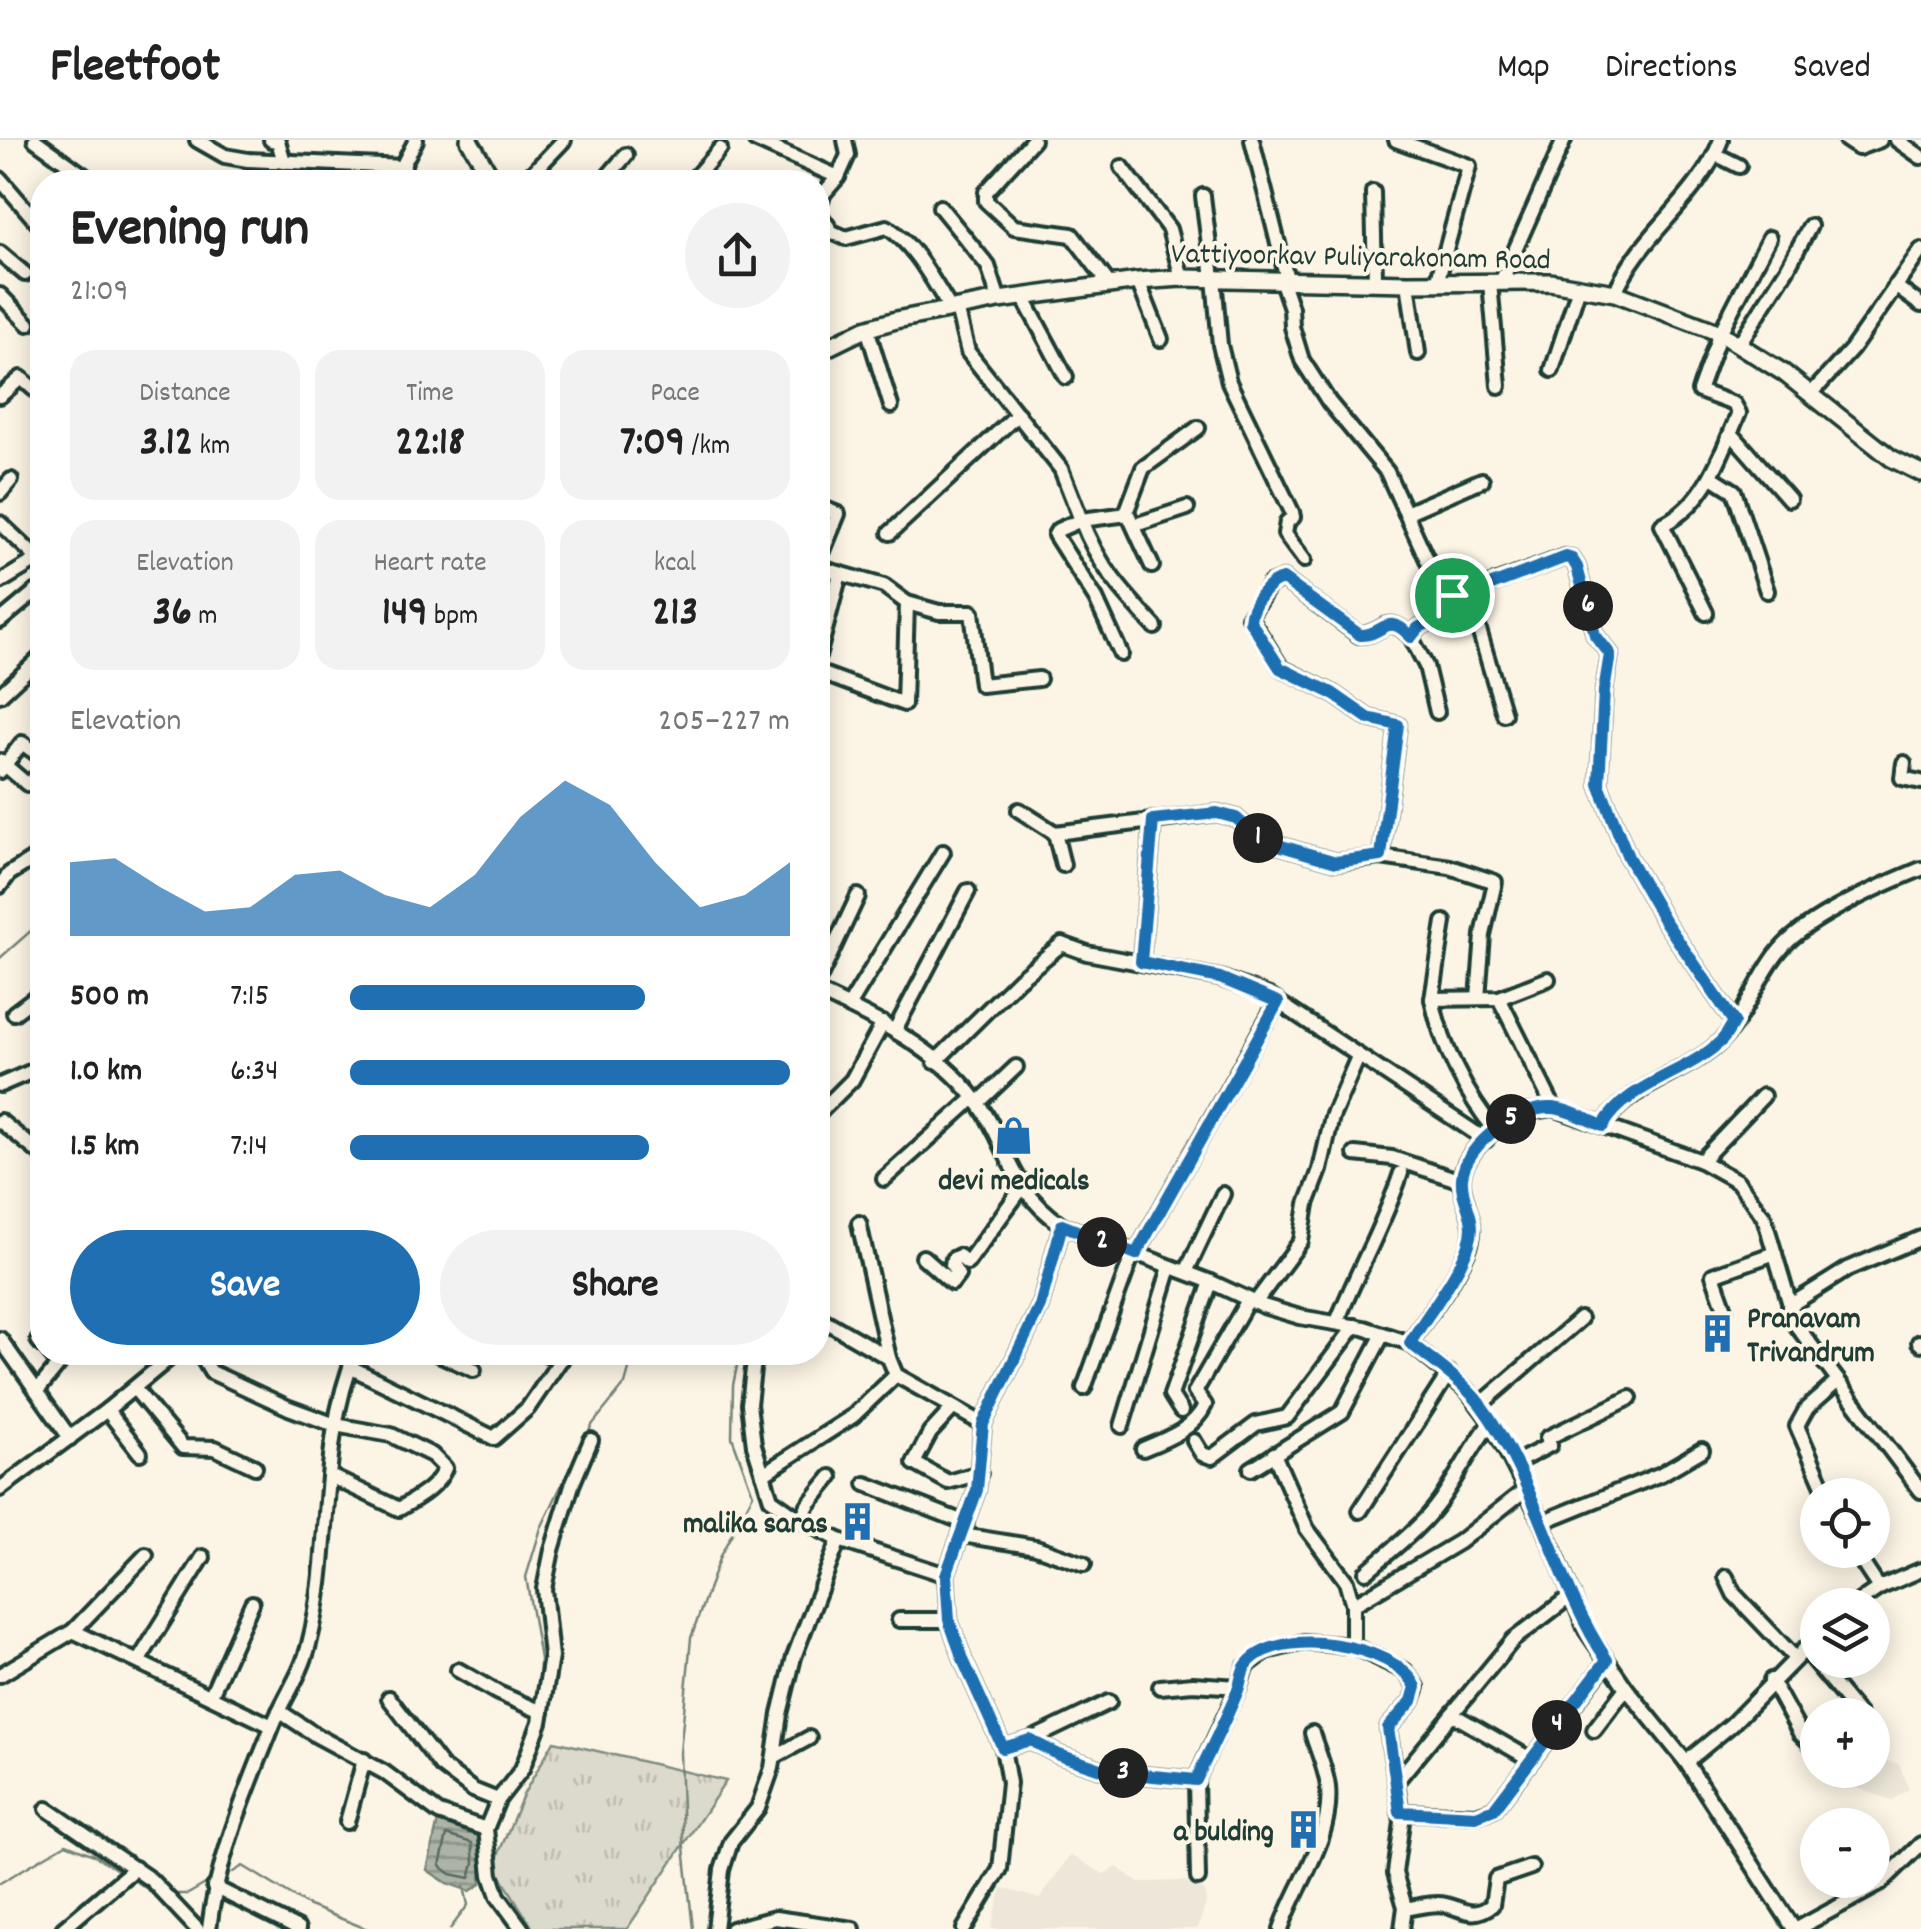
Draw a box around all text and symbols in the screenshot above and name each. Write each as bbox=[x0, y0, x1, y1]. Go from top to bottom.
text: Fleetfoot bbox=[50, 35, 220, 104]
text: Map bbox=[1497, 44, 1550, 94]
text: Directions bbox=[1605, 44, 1738, 94]
text: Saved bbox=[1793, 44, 1871, 94]
text: Evening run bbox=[70, 193, 309, 272]
button: share bbox=[685, 203, 790, 308]
street label: Vattiyoorkav Puliyarakonam Road bbox=[1171, 235, 1551, 284]
text: 21:09 bbox=[70, 270, 128, 316]
text: Distance bbox=[139, 375, 231, 415]
text: Time bbox=[406, 375, 454, 415]
text: Pace bbox=[650, 375, 700, 415]
text: 3.12 bbox=[140, 415, 193, 475]
text: 22:18 bbox=[395, 415, 465, 475]
text: 7:09 bbox=[620, 415, 685, 475]
text: km bbox=[193, 428, 230, 468]
text: /km bbox=[685, 428, 730, 468]
text: Elevation bbox=[136, 545, 234, 585]
text: Heart rate bbox=[373, 545, 487, 585]
text: kcal bbox=[654, 545, 696, 585]
pin bbox=[1410, 553, 1495, 638]
icon: arrive bbox=[1425, 568, 1480, 623]
pin: 6 bbox=[1563, 581, 1613, 631]
text: 36 bbox=[153, 585, 192, 645]
text: 149 bbox=[382, 585, 428, 645]
text: 213 bbox=[652, 585, 698, 645]
text: 6 bbox=[1581, 586, 1595, 626]
text: m bbox=[192, 598, 217, 638]
text: bpm bbox=[428, 598, 478, 638]
text: Elevation bbox=[70, 700, 181, 746]
text: 205–227 m bbox=[658, 700, 790, 746]
pin: 1 bbox=[1233, 813, 1283, 863]
text: 1 bbox=[1255, 818, 1261, 858]
text: 500 m bbox=[70, 975, 149, 1021]
text: 7:15 bbox=[230, 975, 269, 1021]
text: 1.0 km bbox=[70, 1050, 142, 1096]
text: 6:34 bbox=[230, 1050, 278, 1096]
pin: 5 bbox=[1486, 1094, 1536, 1144]
text: 5 bbox=[1505, 1099, 1517, 1139]
shop icon: devi medicals bbox=[993, 1114, 1035, 1156]
text: 1.5 km bbox=[70, 1125, 140, 1171]
text: 7:14 bbox=[230, 1125, 268, 1171]
place label: devi medicals bbox=[938, 1162, 1090, 1205]
pin: 2 bbox=[1077, 1217, 1127, 1267]
text: 2 bbox=[1096, 1222, 1108, 1262]
button: Save bbox=[70, 1230, 420, 1345]
button: Share bbox=[440, 1230, 790, 1345]
place label: Pranavam Trivandrum bbox=[1747, 1300, 1875, 1377]
building icon: Pranavam Trivandrum bbox=[1696, 1313, 1738, 1355]
map controls bbox=[1800, 1478, 1890, 1898]
button: locate bbox=[1800, 1478, 1890, 1568]
building icon: malika saras bbox=[837, 1501, 879, 1543]
place label: malika saras bbox=[683, 1505, 828, 1548]
button: layers bbox=[1800, 1588, 1890, 1678]
button: + bbox=[1800, 1698, 1890, 1788]
pin: 4 bbox=[1532, 1700, 1582, 1750]
text: 4 bbox=[1551, 1705, 1563, 1745]
pin: 3 bbox=[1098, 1748, 1148, 1798]
text: 3 bbox=[1117, 1753, 1129, 1793]
button: − bbox=[1800, 1808, 1890, 1898]
building icon: a bulding bbox=[1283, 1809, 1325, 1851]
place label: a bulding bbox=[1173, 1813, 1274, 1856]

